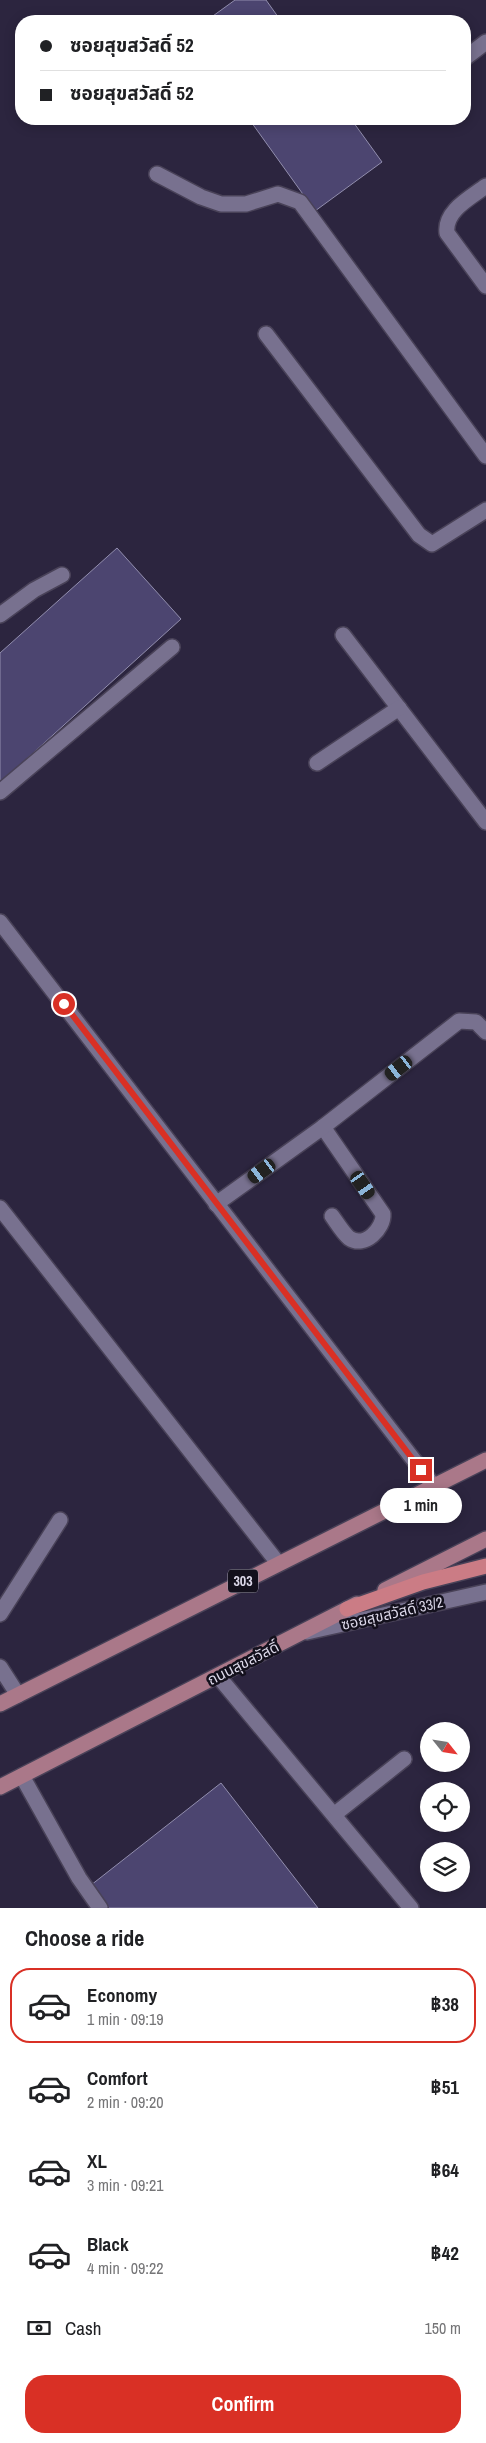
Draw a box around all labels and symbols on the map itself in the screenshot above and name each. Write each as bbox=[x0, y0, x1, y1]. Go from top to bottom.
route start bbox=[53, 993, 75, 1015]
car bbox=[382, 1053, 415, 1083]
car bbox=[245, 1156, 278, 1186]
car bbox=[348, 1168, 377, 1202]
route end bbox=[410, 1459, 432, 1481]
callout: 1 min bbox=[380, 1488, 462, 1522]
road number: 303 bbox=[228, 1570, 258, 1592]
street label: ซอยสุขสวัสดิ์ 33/2 bbox=[339, 1591, 445, 1635]
street label: ถนนสุขสวัสดิ์ bbox=[203, 1636, 283, 1690]
north arrow bbox=[420, 1722, 470, 1772]

